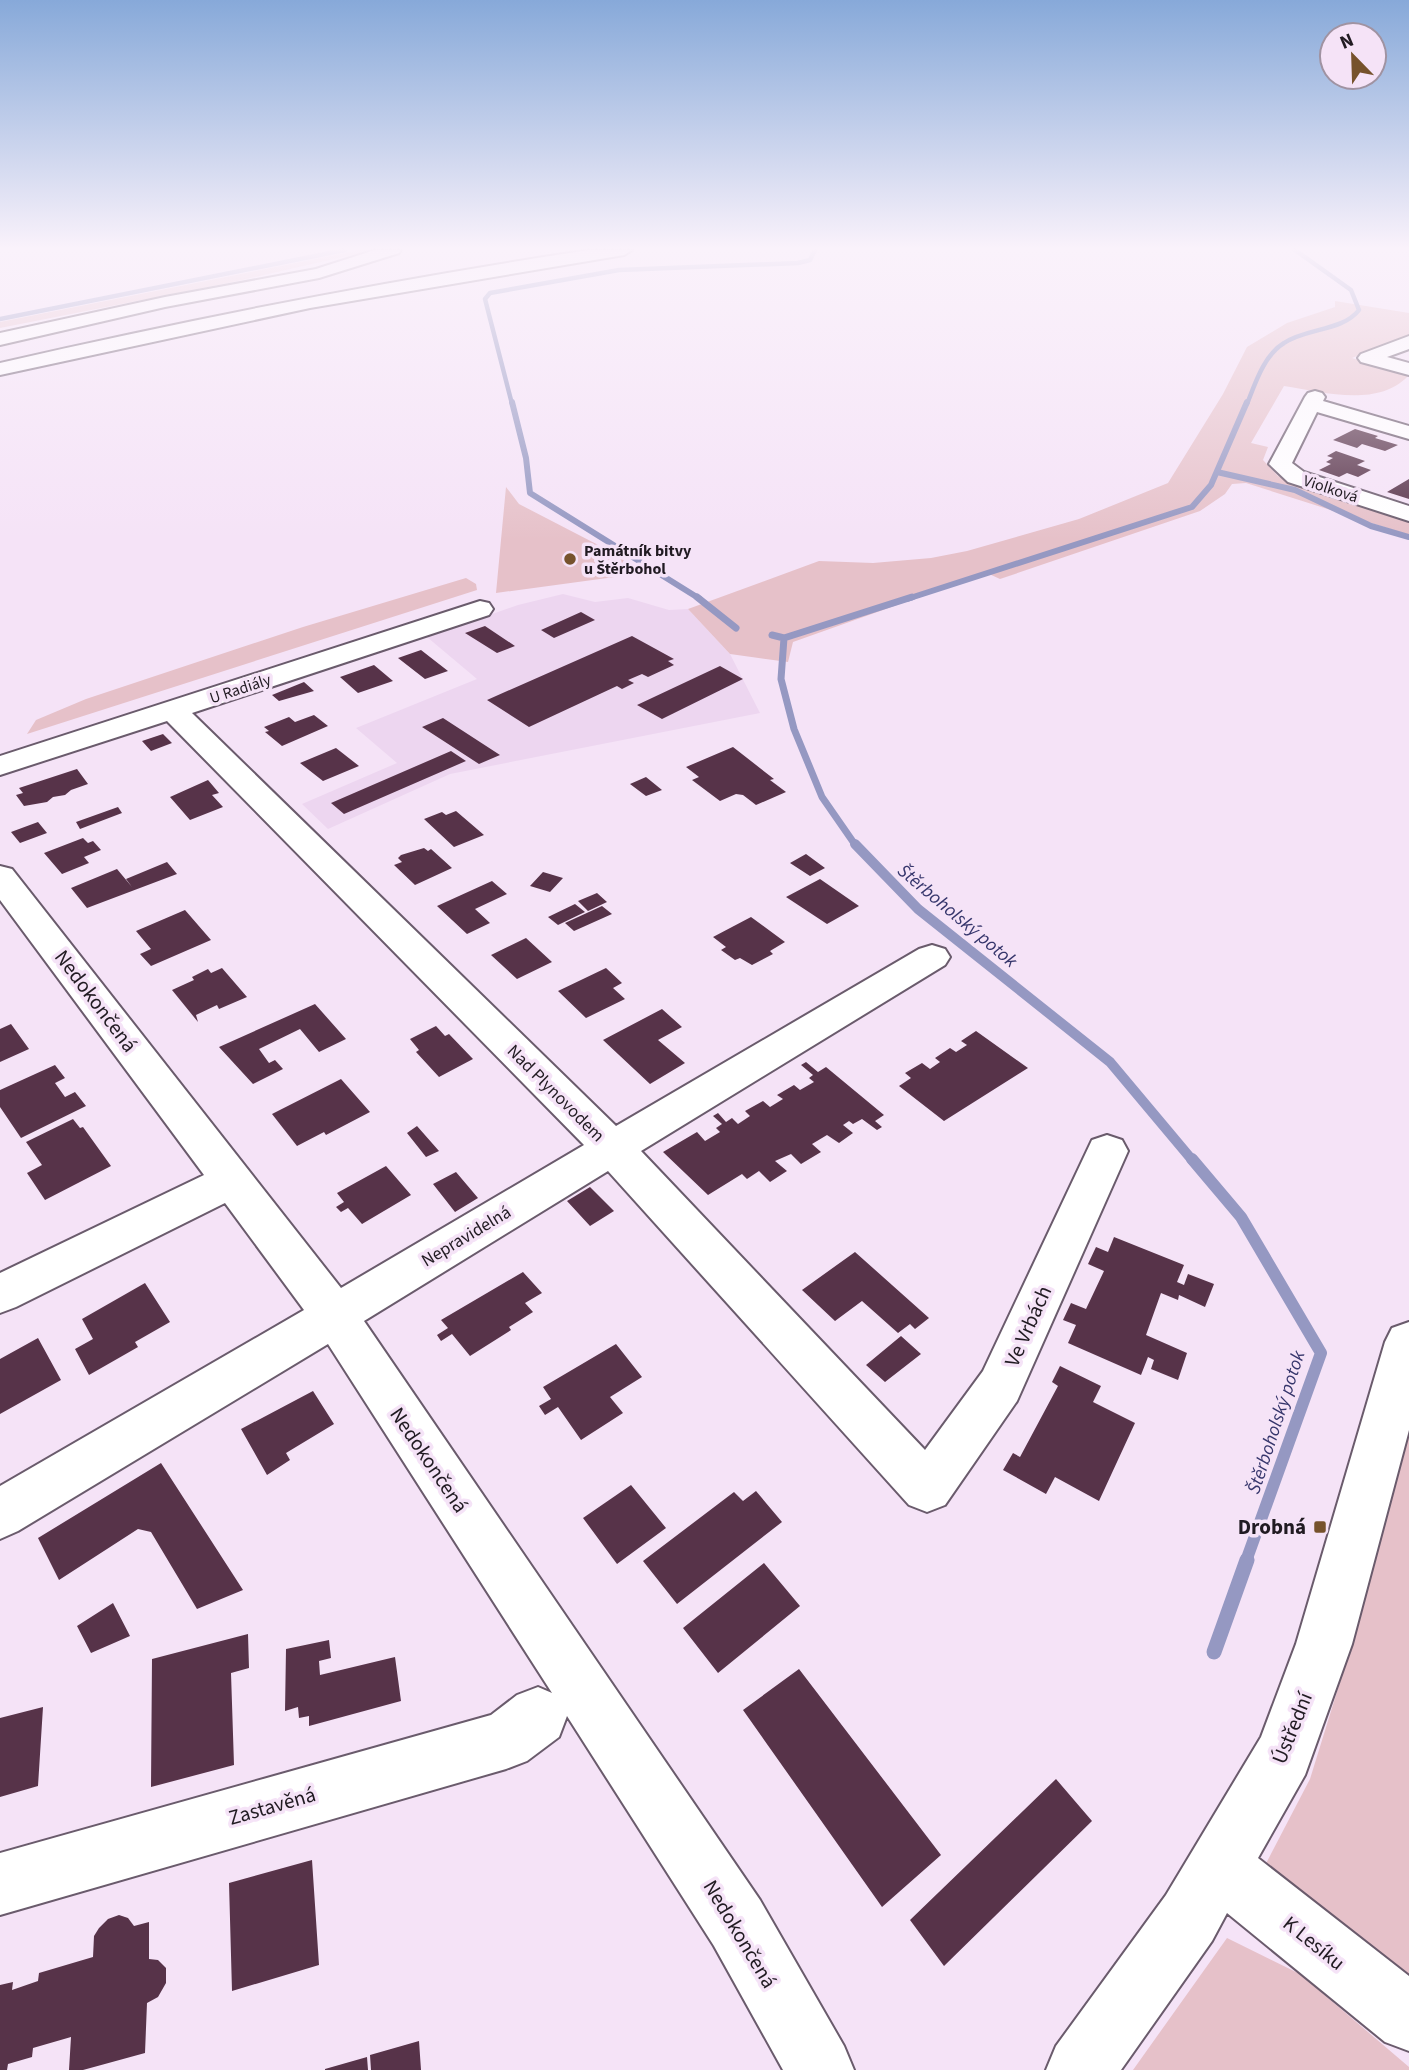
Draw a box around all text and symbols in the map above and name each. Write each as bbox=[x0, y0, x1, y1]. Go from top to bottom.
north arrow bbox=[1318, 21, 1388, 91]
text: N bbox=[1336, 27, 1358, 57]
street label: Violková bbox=[1300, 470, 1361, 508]
place label: Památník bitvy u Štěrbohol bbox=[584, 540, 692, 580]
marker: Památník bitvy u Štěrbohol bbox=[562, 551, 578, 567]
street label: U Radiály bbox=[207, 669, 274, 709]
water label: Štěrboholský potok bbox=[891, 858, 1024, 975]
street label: Nedokončená bbox=[47, 943, 145, 1059]
street label: Nad Plynovodem bbox=[501, 1039, 610, 1148]
street label: Nepravidelná bbox=[417, 1200, 516, 1273]
street label: Ve Vrbách bbox=[997, 1281, 1059, 1371]
water label: Štěrboholský potok bbox=[1241, 1346, 1313, 1498]
street label: Nedokončená bbox=[383, 1401, 475, 1519]
place label: Drobná bbox=[1238, 1512, 1306, 1542]
marker: Drobná bbox=[1312, 1519, 1328, 1535]
street label: Ústřední bbox=[1264, 1687, 1320, 1768]
street label: Zastavěná bbox=[225, 1779, 319, 1833]
street label: Nedokončená bbox=[696, 1874, 784, 1994]
street label: K Lesíku bbox=[1276, 1909, 1352, 1977]

